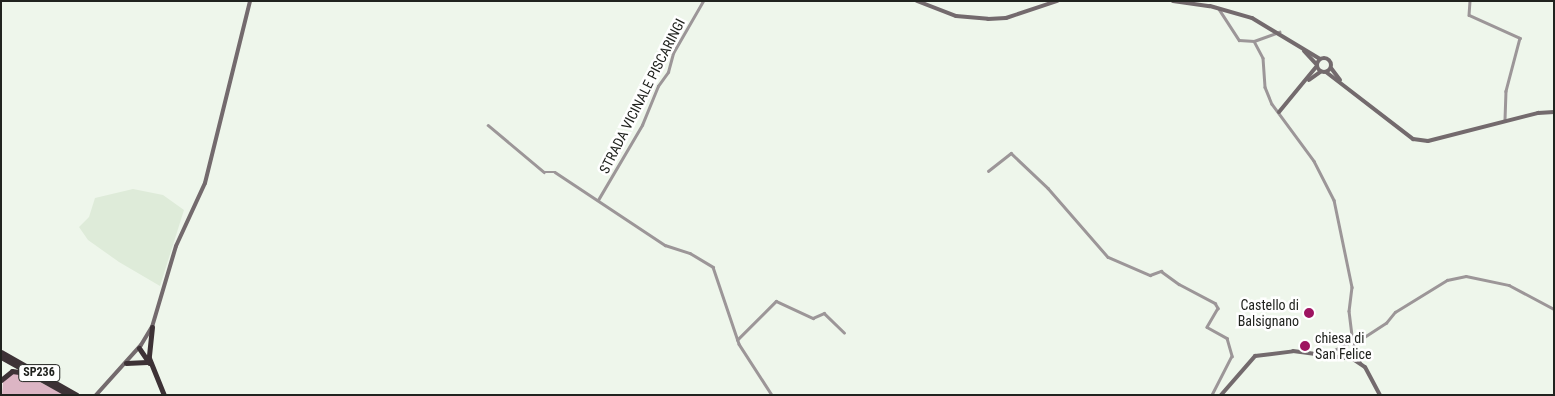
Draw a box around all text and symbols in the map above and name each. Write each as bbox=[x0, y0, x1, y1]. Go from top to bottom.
street label: STRADA VICINALE PISCARINGI bbox=[596, 16, 688, 176]
place label: Castello di Balsignano bbox=[1238, 297, 1299, 330]
marker: Castello di Balsignano bbox=[1303, 307, 1315, 319]
place label: chiesa di San Felice bbox=[1315, 330, 1372, 362]
marker: chiesa di San Felice bbox=[1299, 340, 1311, 352]
road number: SP236 bbox=[18, 363, 60, 382]

